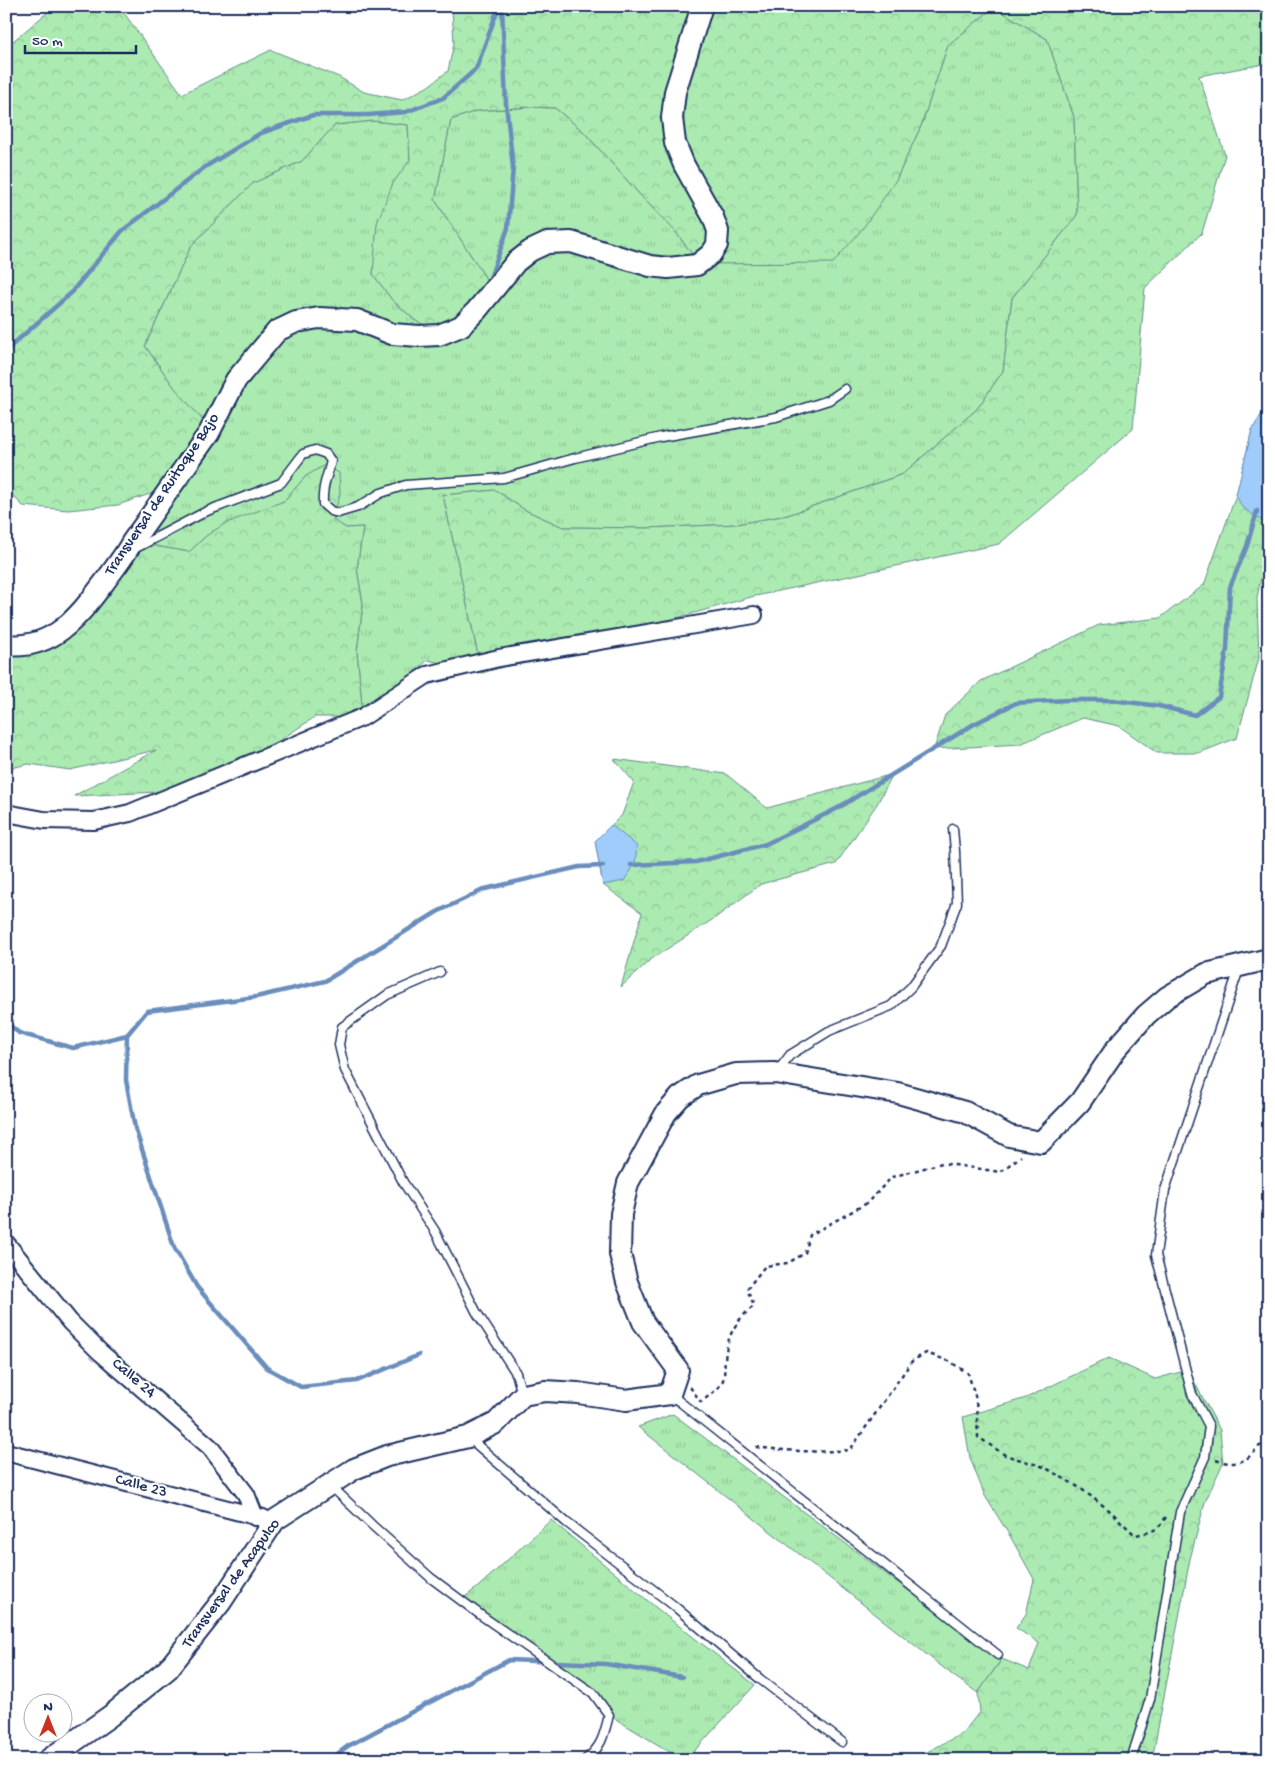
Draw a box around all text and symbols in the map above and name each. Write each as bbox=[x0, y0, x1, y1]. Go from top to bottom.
scale bar bbox=[25, 22, 136, 54]
text: 50 m bbox=[32, 33, 63, 51]
street label: Transversal de Ruitoque Bajo bbox=[101, 410, 225, 581]
street label: Calle 24 bbox=[107, 1355, 159, 1403]
street label: Calle 23 bbox=[113, 1471, 169, 1503]
street label: Transversal de Acapulco bbox=[178, 1516, 285, 1653]
north arrow bbox=[22, 1694, 72, 1744]
text: N bbox=[43, 1699, 53, 1716]

